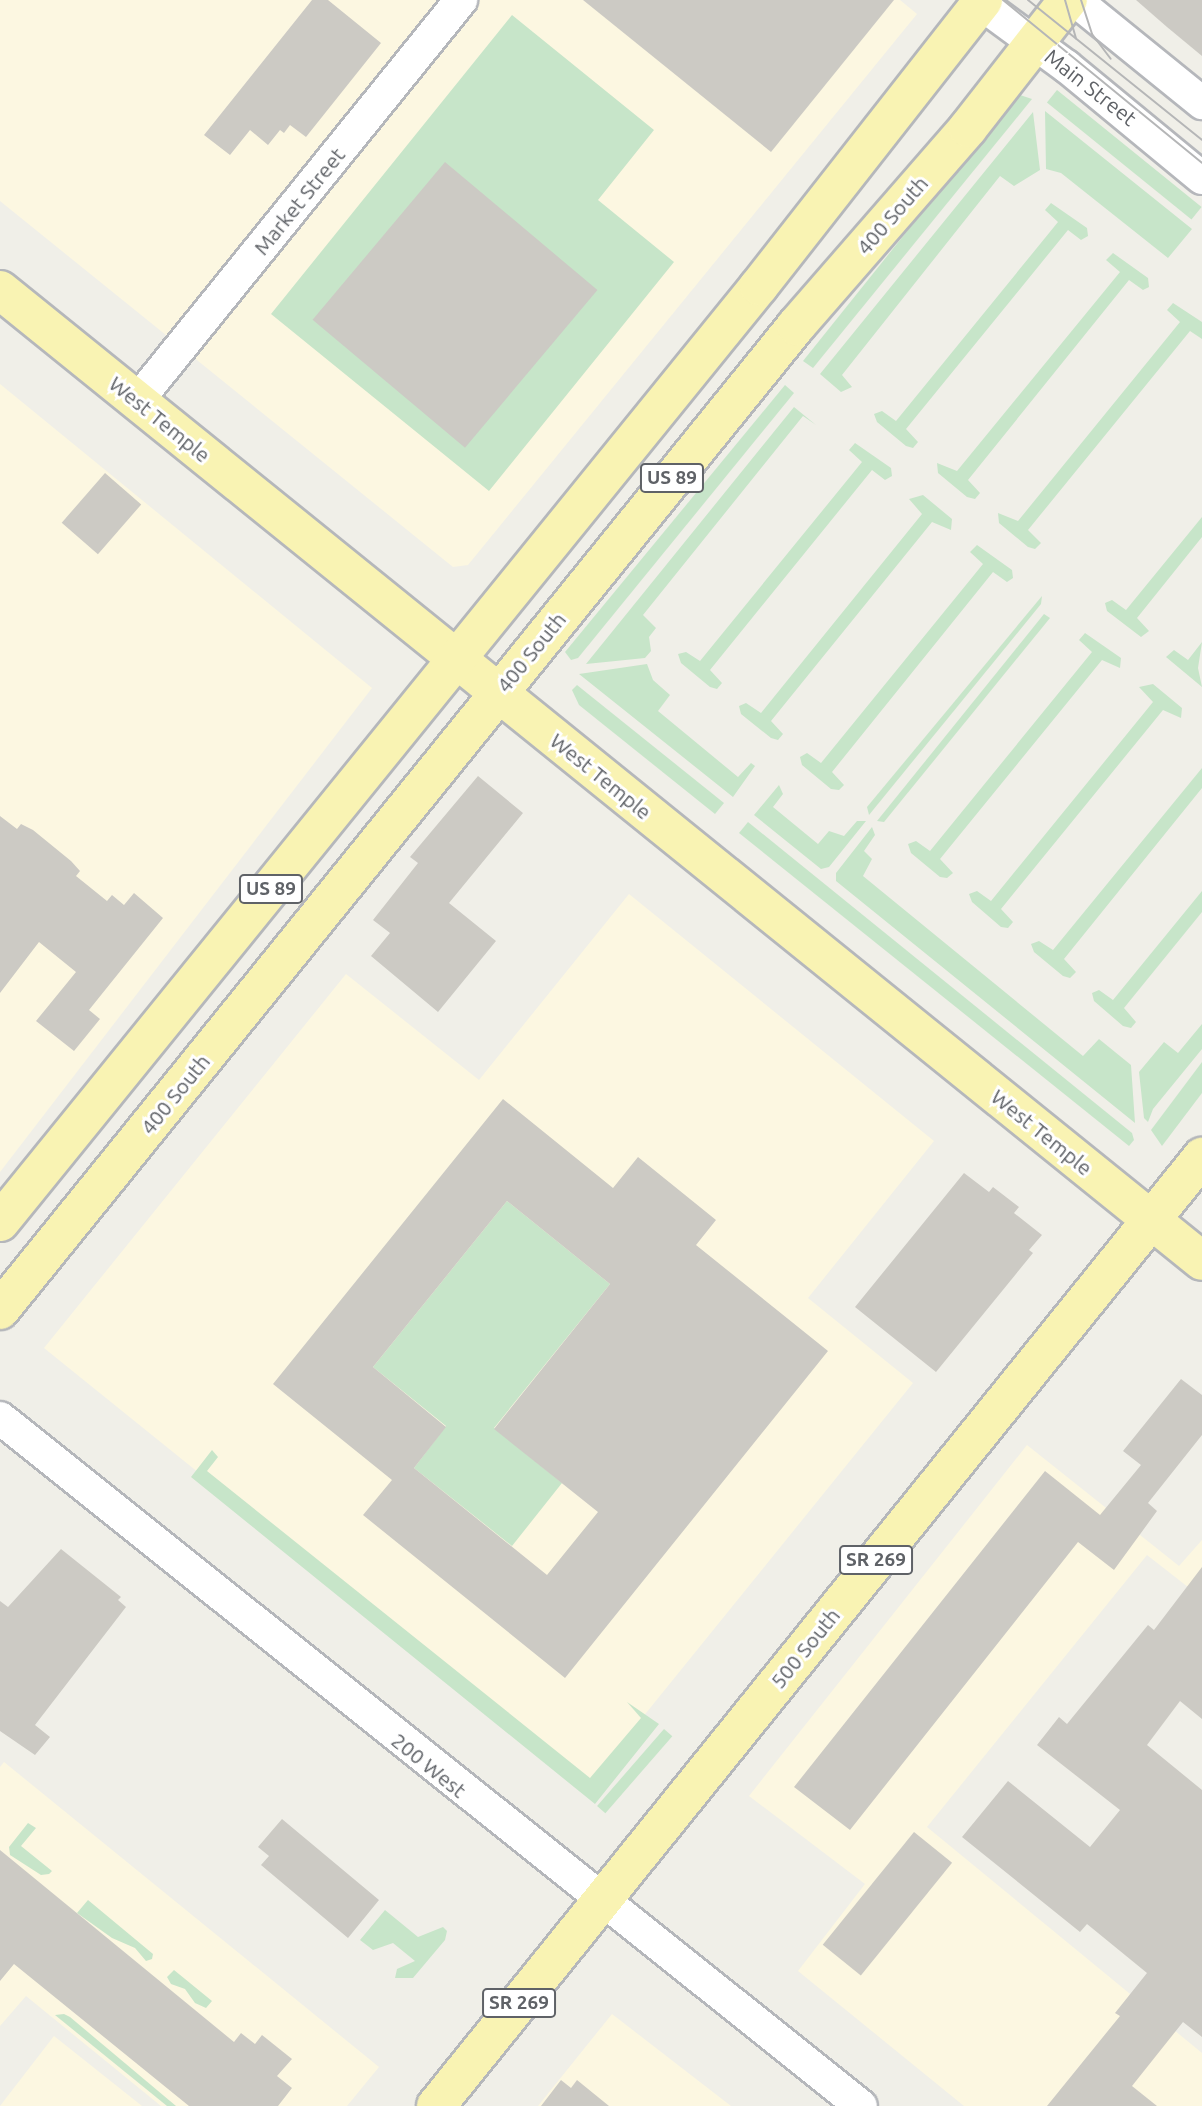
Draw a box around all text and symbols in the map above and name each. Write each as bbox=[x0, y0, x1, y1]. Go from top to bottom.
street label: Main Street bbox=[1040, 43, 1142, 131]
street label: Market Street bbox=[248, 142, 350, 260]
street label: 400 South bbox=[851, 171, 933, 259]
street label: West Temple bbox=[104, 371, 216, 467]
road number: US 89 bbox=[639, 463, 705, 494]
street label: 400 South bbox=[491, 607, 571, 697]
street label: West Temple bbox=[545, 728, 657, 824]
road number: US 89 bbox=[238, 874, 304, 904]
street label: 400 South bbox=[135, 1049, 215, 1139]
street label: West Temple bbox=[986, 1084, 1098, 1180]
road number: SR 269 bbox=[838, 1544, 914, 1576]
street label: 500 South bbox=[765, 1603, 845, 1693]
street label: 200 West bbox=[387, 1727, 471, 1803]
road number: SR 269 bbox=[480, 1988, 558, 2019]

